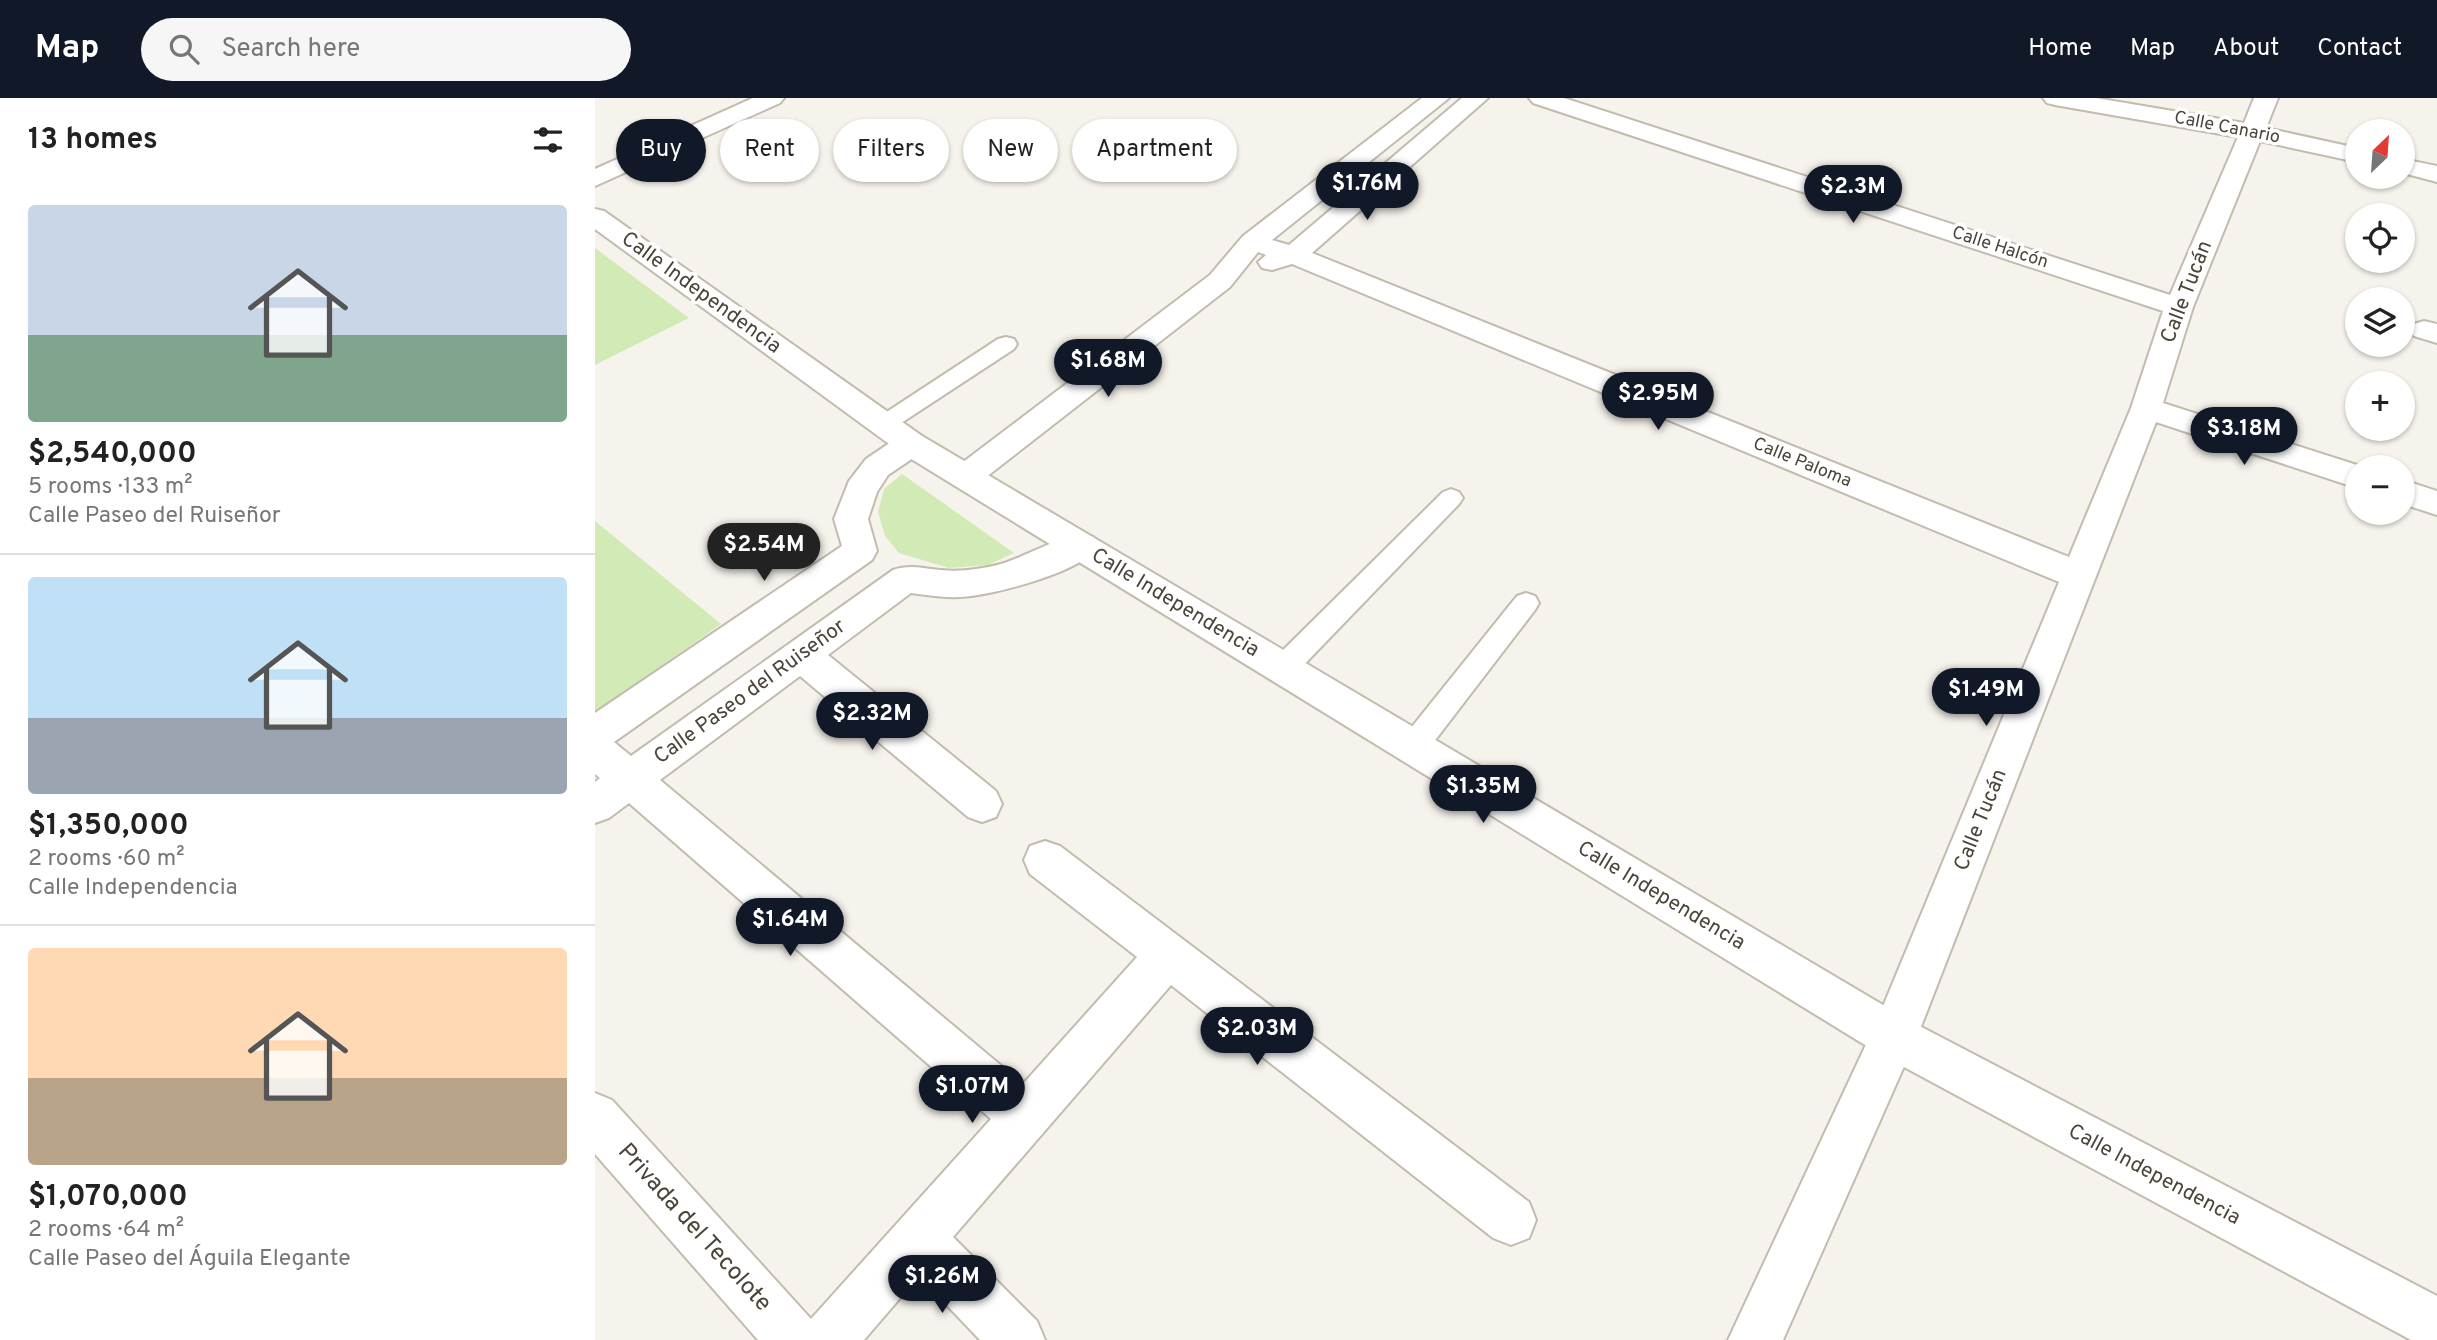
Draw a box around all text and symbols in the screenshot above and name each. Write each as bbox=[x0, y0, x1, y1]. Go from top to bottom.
search box bbox=[141, 18, 631, 81]
text: Map bbox=[35, 28, 99, 70]
icon: search bbox=[165, 30, 203, 68]
text: Search here bbox=[221, 33, 360, 66]
text: Home bbox=[2028, 34, 2092, 64]
text: Map bbox=[2130, 34, 2175, 64]
text: About bbox=[2213, 34, 2279, 64]
text: Contact bbox=[2317, 34, 2402, 64]
street label: Calle Canario bbox=[2172, 106, 2282, 150]
chip: Buy bbox=[616, 119, 706, 182]
chip: Rent bbox=[720, 119, 819, 182]
chip: Filters bbox=[833, 119, 949, 182]
chip: New bbox=[963, 119, 1058, 182]
chip: Apartment bbox=[1072, 119, 1237, 182]
north arrow bbox=[2345, 119, 2415, 189]
map controls bbox=[2345, 119, 2415, 525]
icon: filters bbox=[529, 121, 567, 159]
text: 13 homes bbox=[28, 122, 158, 159]
pin: $1.76M bbox=[1310, 162, 1424, 222]
pin: $2.3M bbox=[1804, 166, 1902, 225]
text: $1.76M bbox=[1332, 170, 1402, 199]
text: $2.3M bbox=[1820, 173, 1886, 202]
button: locate bbox=[2345, 203, 2415, 273]
street label: Calle Halcón bbox=[1949, 222, 2051, 274]
street label: Calle Independencia bbox=[616, 226, 786, 360]
street label: Calle Tucán bbox=[2155, 237, 2219, 347]
icon: home bbox=[235, 250, 361, 376]
button: layers bbox=[2345, 287, 2415, 357]
pin: $1.68M bbox=[1051, 340, 1165, 399]
text: $1.68M bbox=[1070, 347, 1146, 376]
button: + bbox=[2345, 371, 2415, 441]
pin: $2.95M bbox=[1601, 372, 1715, 432]
text: $2.95M bbox=[1618, 380, 1698, 409]
pin: $3.18M bbox=[2187, 408, 2301, 467]
text: $3.18M bbox=[2207, 415, 2281, 444]
street label: Calle Paloma bbox=[1749, 433, 1855, 493]
text: $2,540,000 bbox=[28, 436, 197, 473]
button: − bbox=[2345, 455, 2415, 525]
text: 5 rooms · 133 m² bbox=[28, 473, 193, 502]
text: Calle Paseo del Ruiseñor bbox=[28, 502, 281, 531]
pin: $2.54M bbox=[707, 524, 821, 583]
text: $2.54M bbox=[723, 531, 805, 560]
street label: Calle Independencia bbox=[1086, 542, 1264, 664]
street label: Calle Paseo del Ruiseñor bbox=[649, 613, 851, 771]
icon: home bbox=[235, 622, 361, 748]
pin: $1.49M bbox=[1929, 668, 2043, 728]
text: $1.49M bbox=[1948, 676, 2024, 705]
pin: $2.32M bbox=[815, 692, 929, 752]
text: $2.32M bbox=[832, 700, 912, 729]
street label: Calle Tucán bbox=[1948, 765, 2014, 875]
pin: $1.35M bbox=[1426, 766, 1540, 825]
text: $1.35M bbox=[1445, 773, 1521, 802]
text: $1,350,000 bbox=[28, 808, 189, 845]
street label: Calle Independencia bbox=[1572, 835, 1750, 957]
text: 2 rooms · 60 m² bbox=[28, 845, 185, 874]
text: Calle Independencia bbox=[28, 874, 238, 903]
pin: $1.64M bbox=[733, 898, 847, 958]
text: $1.64M bbox=[752, 906, 828, 935]
icon: home bbox=[235, 993, 361, 1119]
pin: $2.03M bbox=[1200, 1007, 1314, 1067]
text: $2.03M bbox=[1217, 1015, 1297, 1044]
pin: $1.07M bbox=[915, 1066, 1029, 1125]
text: $1.07M bbox=[935, 1073, 1009, 1102]
street label: Calle Independencia bbox=[2063, 1118, 2245, 1232]
street label: Privada del Tecolote bbox=[610, 1138, 778, 1318]
text: $1,070,000 bbox=[28, 1179, 188, 1216]
text: 2 rooms · 64 m² bbox=[28, 1216, 184, 1245]
text: Calle Paseo del Águila Elegante bbox=[28, 1245, 351, 1274]
pin: $1.26M bbox=[885, 1256, 999, 1315]
text: $1.26M bbox=[904, 1263, 980, 1292]

